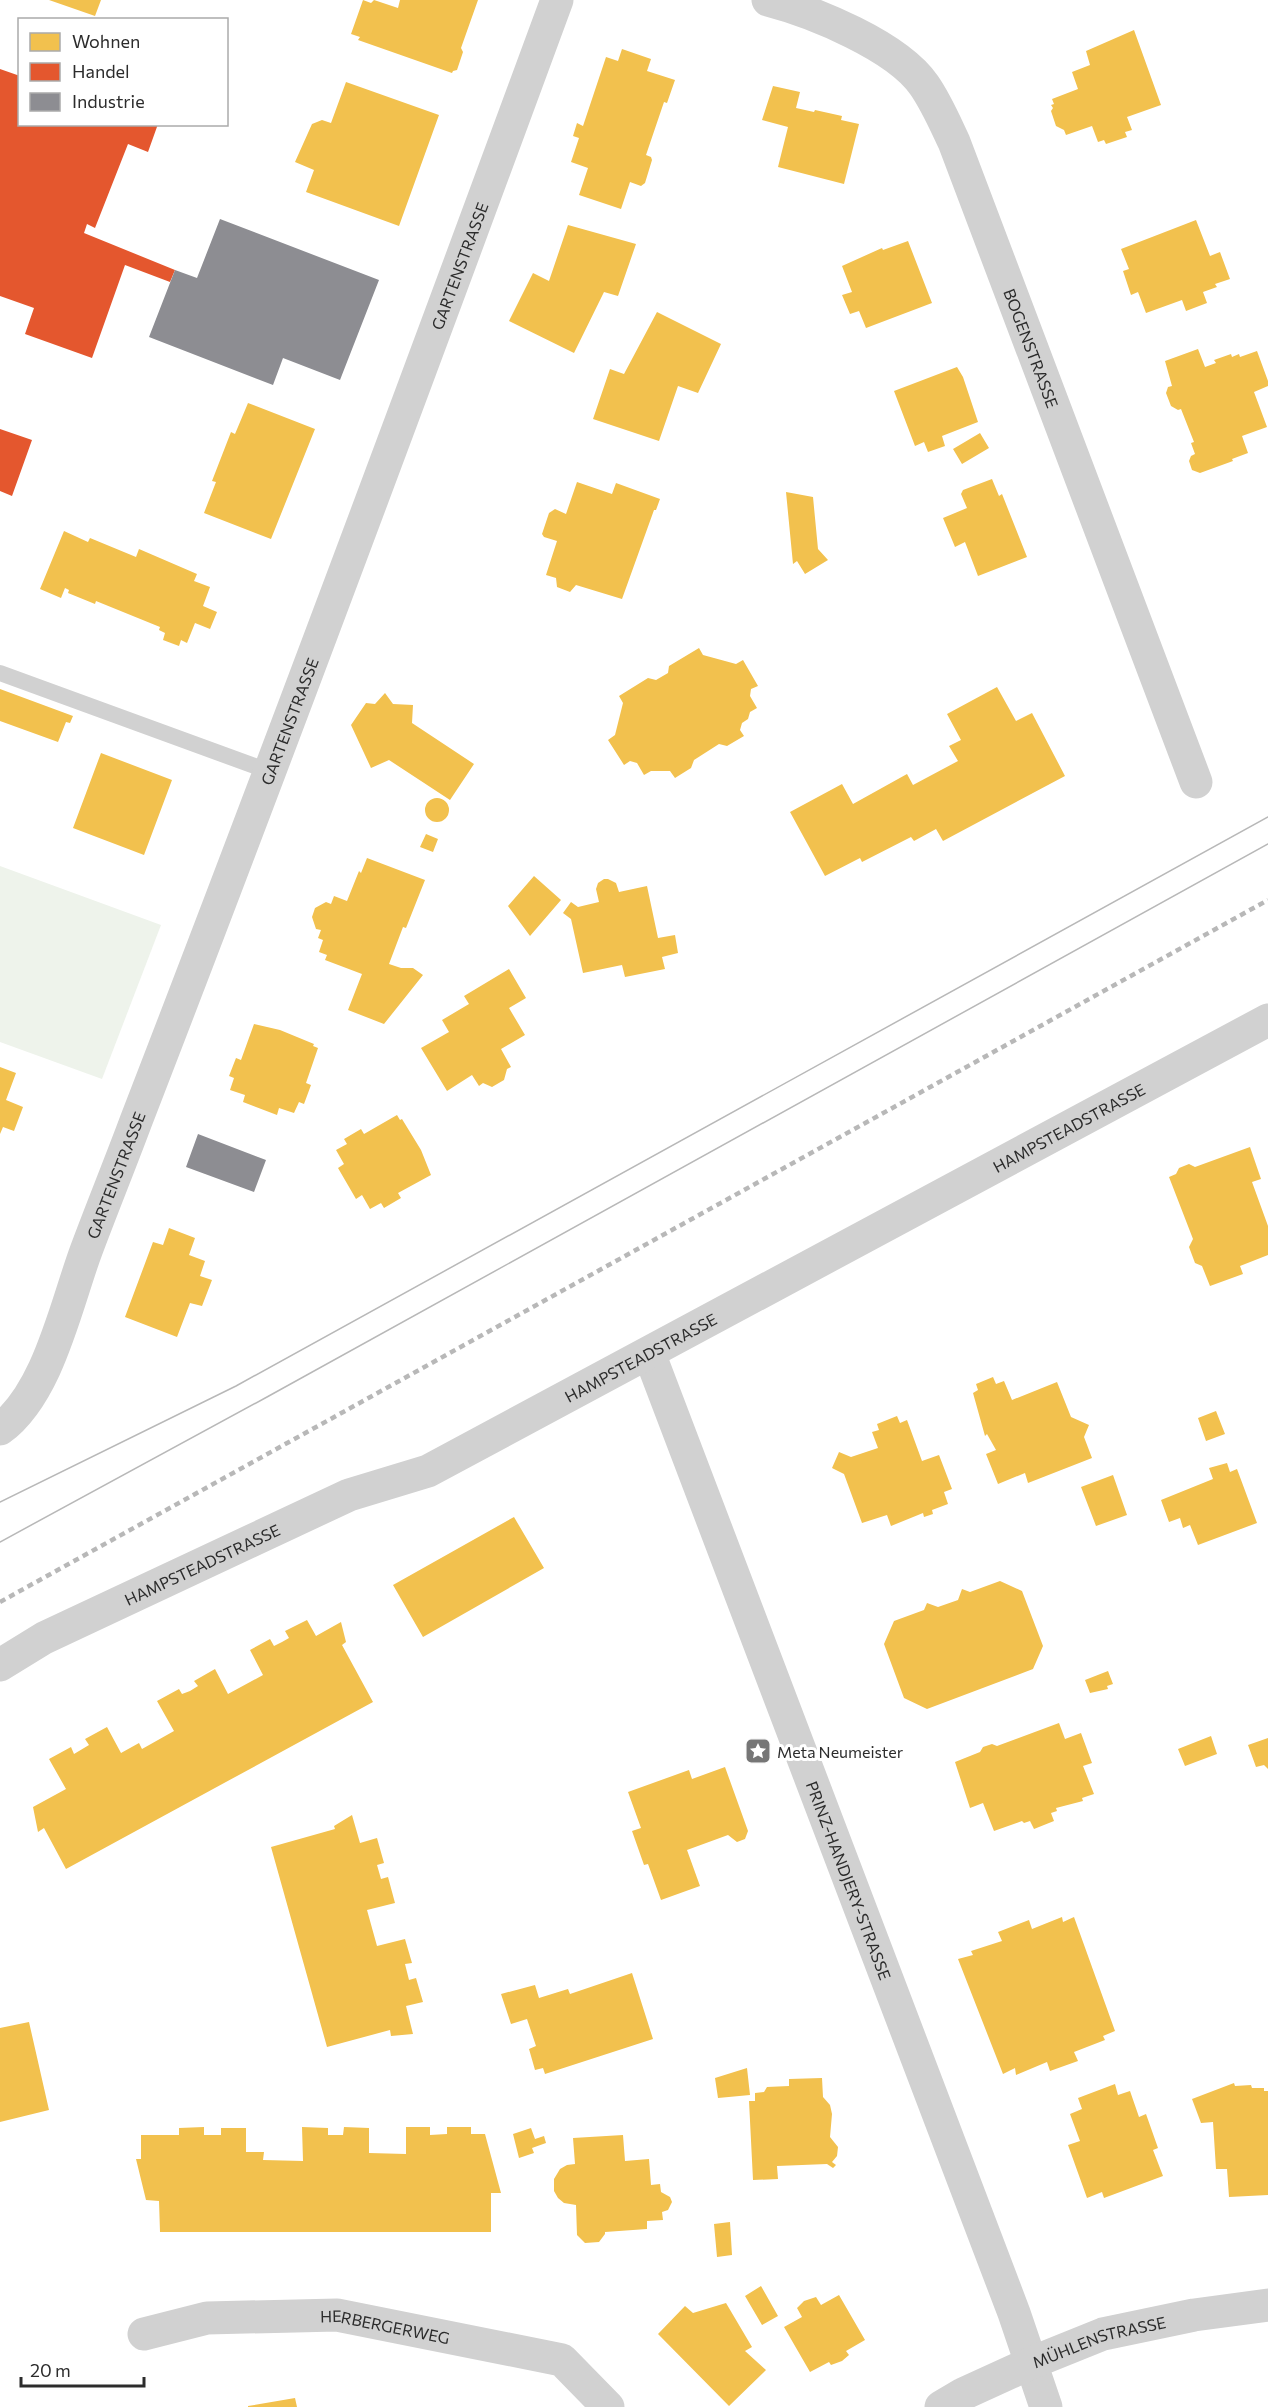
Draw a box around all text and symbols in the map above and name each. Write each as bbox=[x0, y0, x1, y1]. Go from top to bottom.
legend bbox=[18, 18, 228, 126]
text: Wohnen bbox=[72, 30, 140, 52]
text: Handel bbox=[72, 60, 130, 82]
text: Industrie bbox=[72, 90, 145, 112]
street label: GARTENSTRASSE bbox=[427, 199, 491, 332]
street label: BOGENSTRASSE bbox=[1001, 286, 1063, 410]
street label: GARTENSTRASSE bbox=[256, 655, 321, 787]
street label: HAMPSTEADSTRASSE bbox=[989, 1079, 1148, 1176]
street label: GARTENSTRASSE bbox=[82, 1109, 148, 1241]
street label: HAMPSTEADSTRASSE bbox=[561, 1309, 720, 1406]
street label: HAMPSTEADSTRASSE bbox=[121, 1519, 283, 1609]
place icon: Meta Neumeister bbox=[743, 1736, 773, 1766]
place label: Meta Neumeister bbox=[777, 1742, 904, 1761]
street label: PRINZ-HANDJERY-STRASSE bbox=[803, 1778, 896, 1982]
street label: HERBERGERWEG bbox=[320, 2305, 451, 2347]
street label: MÜHLENSTRASSE bbox=[1029, 2312, 1167, 2371]
scale bar bbox=[21, 2350, 144, 2388]
text: 20 m bbox=[30, 2359, 71, 2381]

